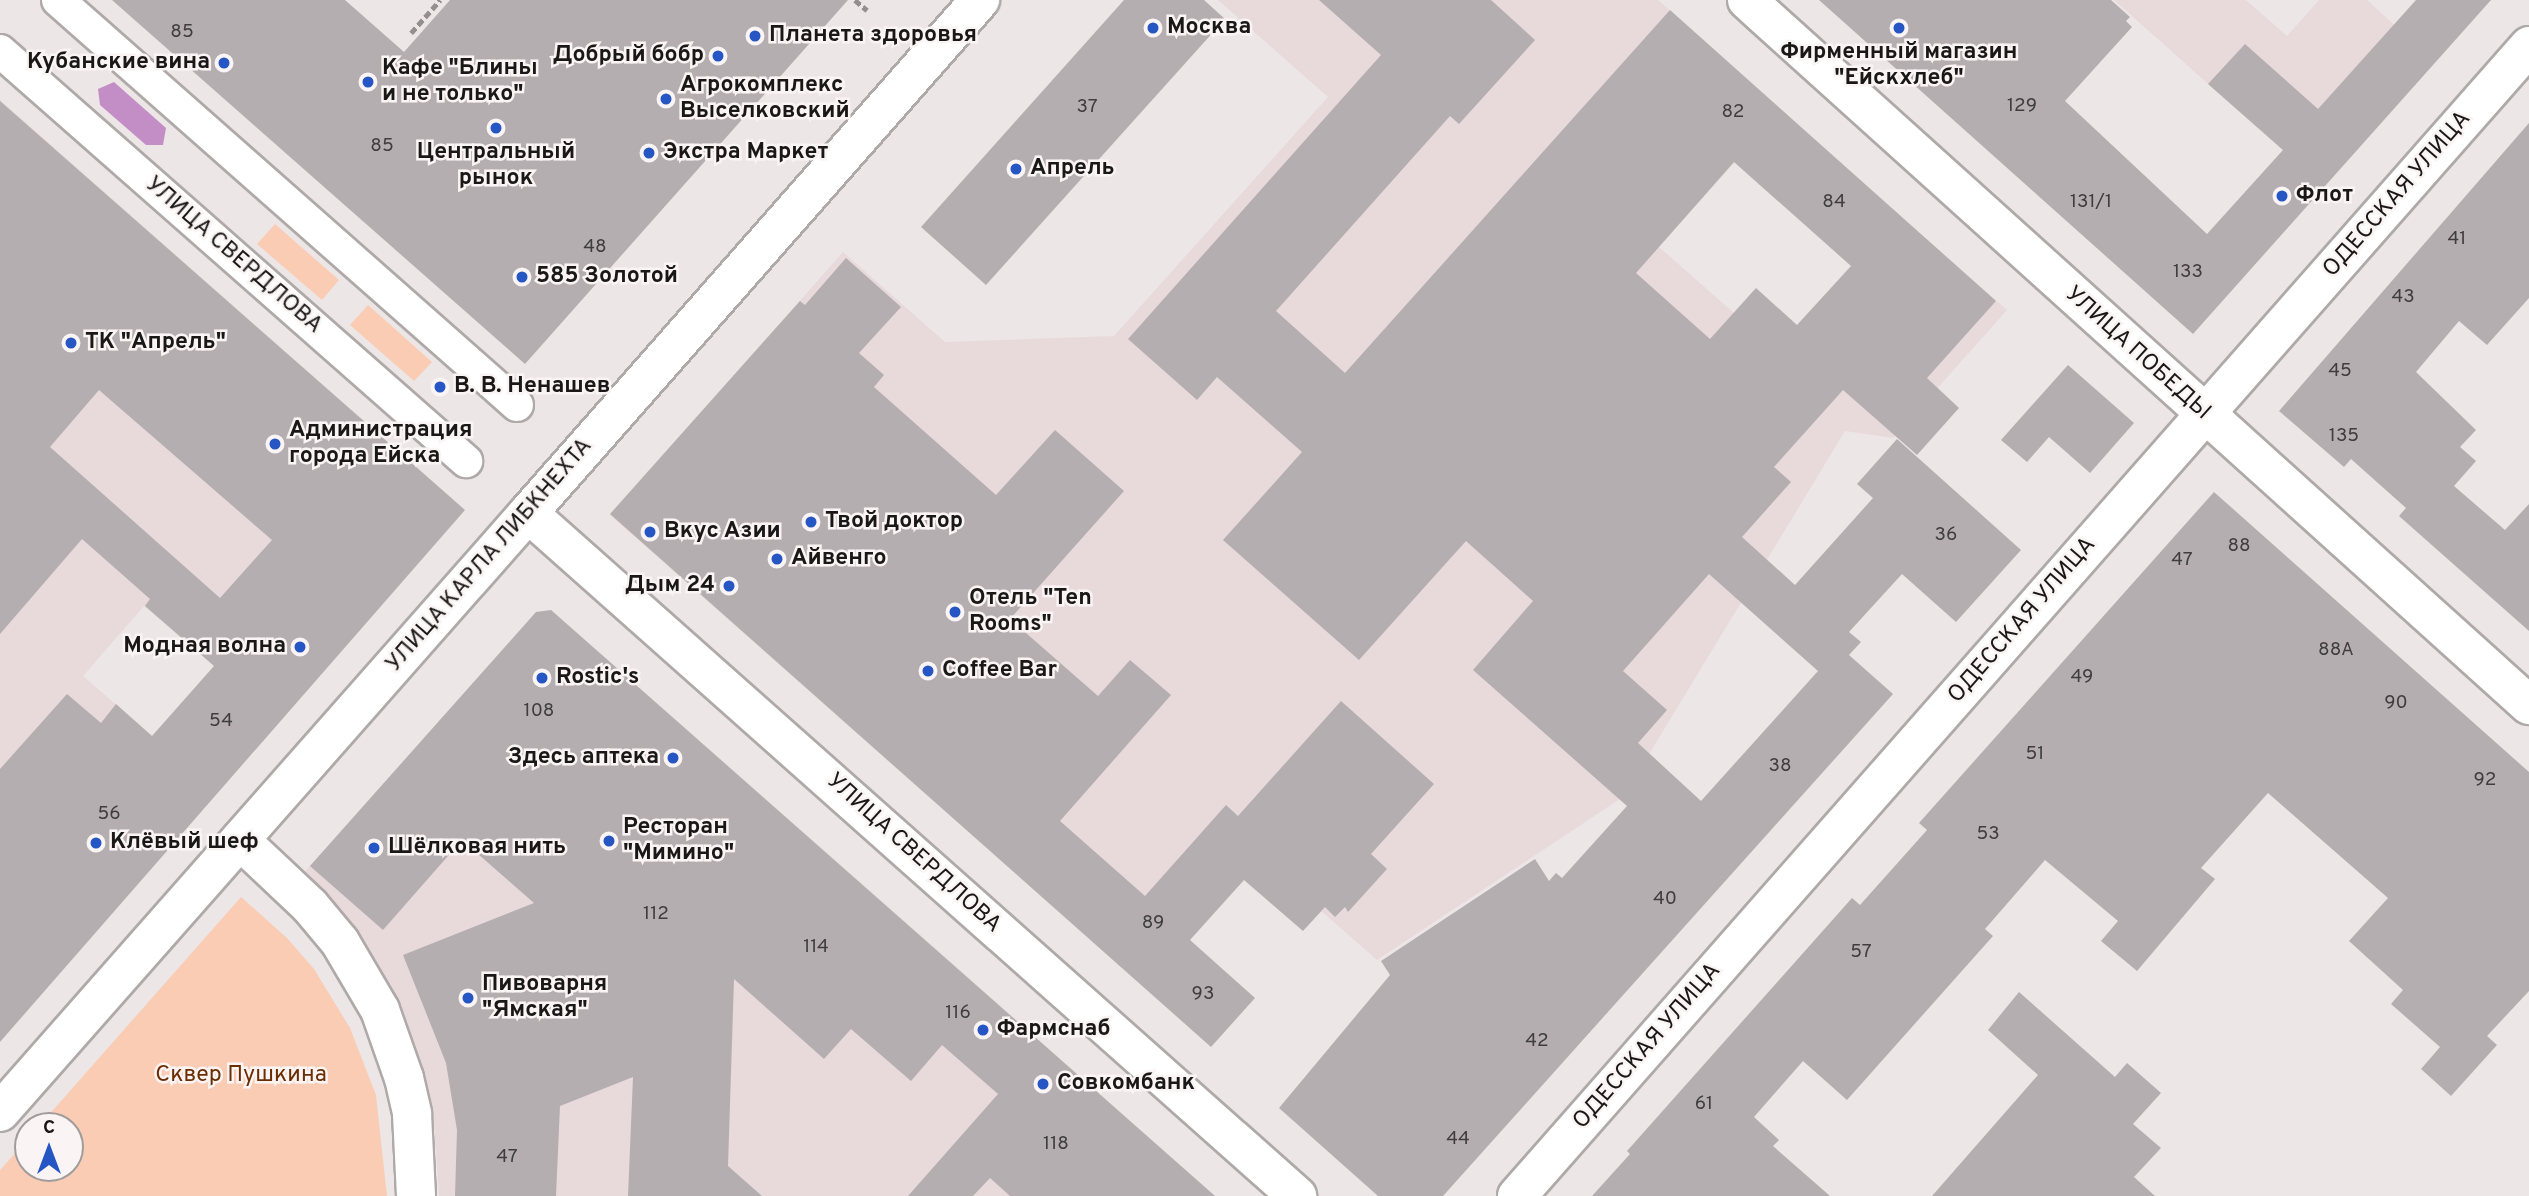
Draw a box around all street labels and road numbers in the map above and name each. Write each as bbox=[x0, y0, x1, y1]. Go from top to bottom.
street label: ОДЕССКАЯ УЛИЦА bbox=[2318, 106, 2478, 284]
street label: УЛИЦА СВЕРДЛОВА bbox=[138, 171, 328, 341]
street label: УЛИЦА ПОБЕДЫ bbox=[2058, 281, 2216, 427]
street label: УЛИЦА КАРЛА ЛИБКНЕХТА bbox=[380, 433, 600, 679]
street label: ОДЕССКАЯ УЛИЦА bbox=[1943, 532, 2103, 710]
street label: УЛИЦА СВЕРДЛОВА bbox=[820, 768, 1006, 940]
street label: ОДЕССКАЯ УЛИЦА bbox=[1568, 958, 1728, 1136]

